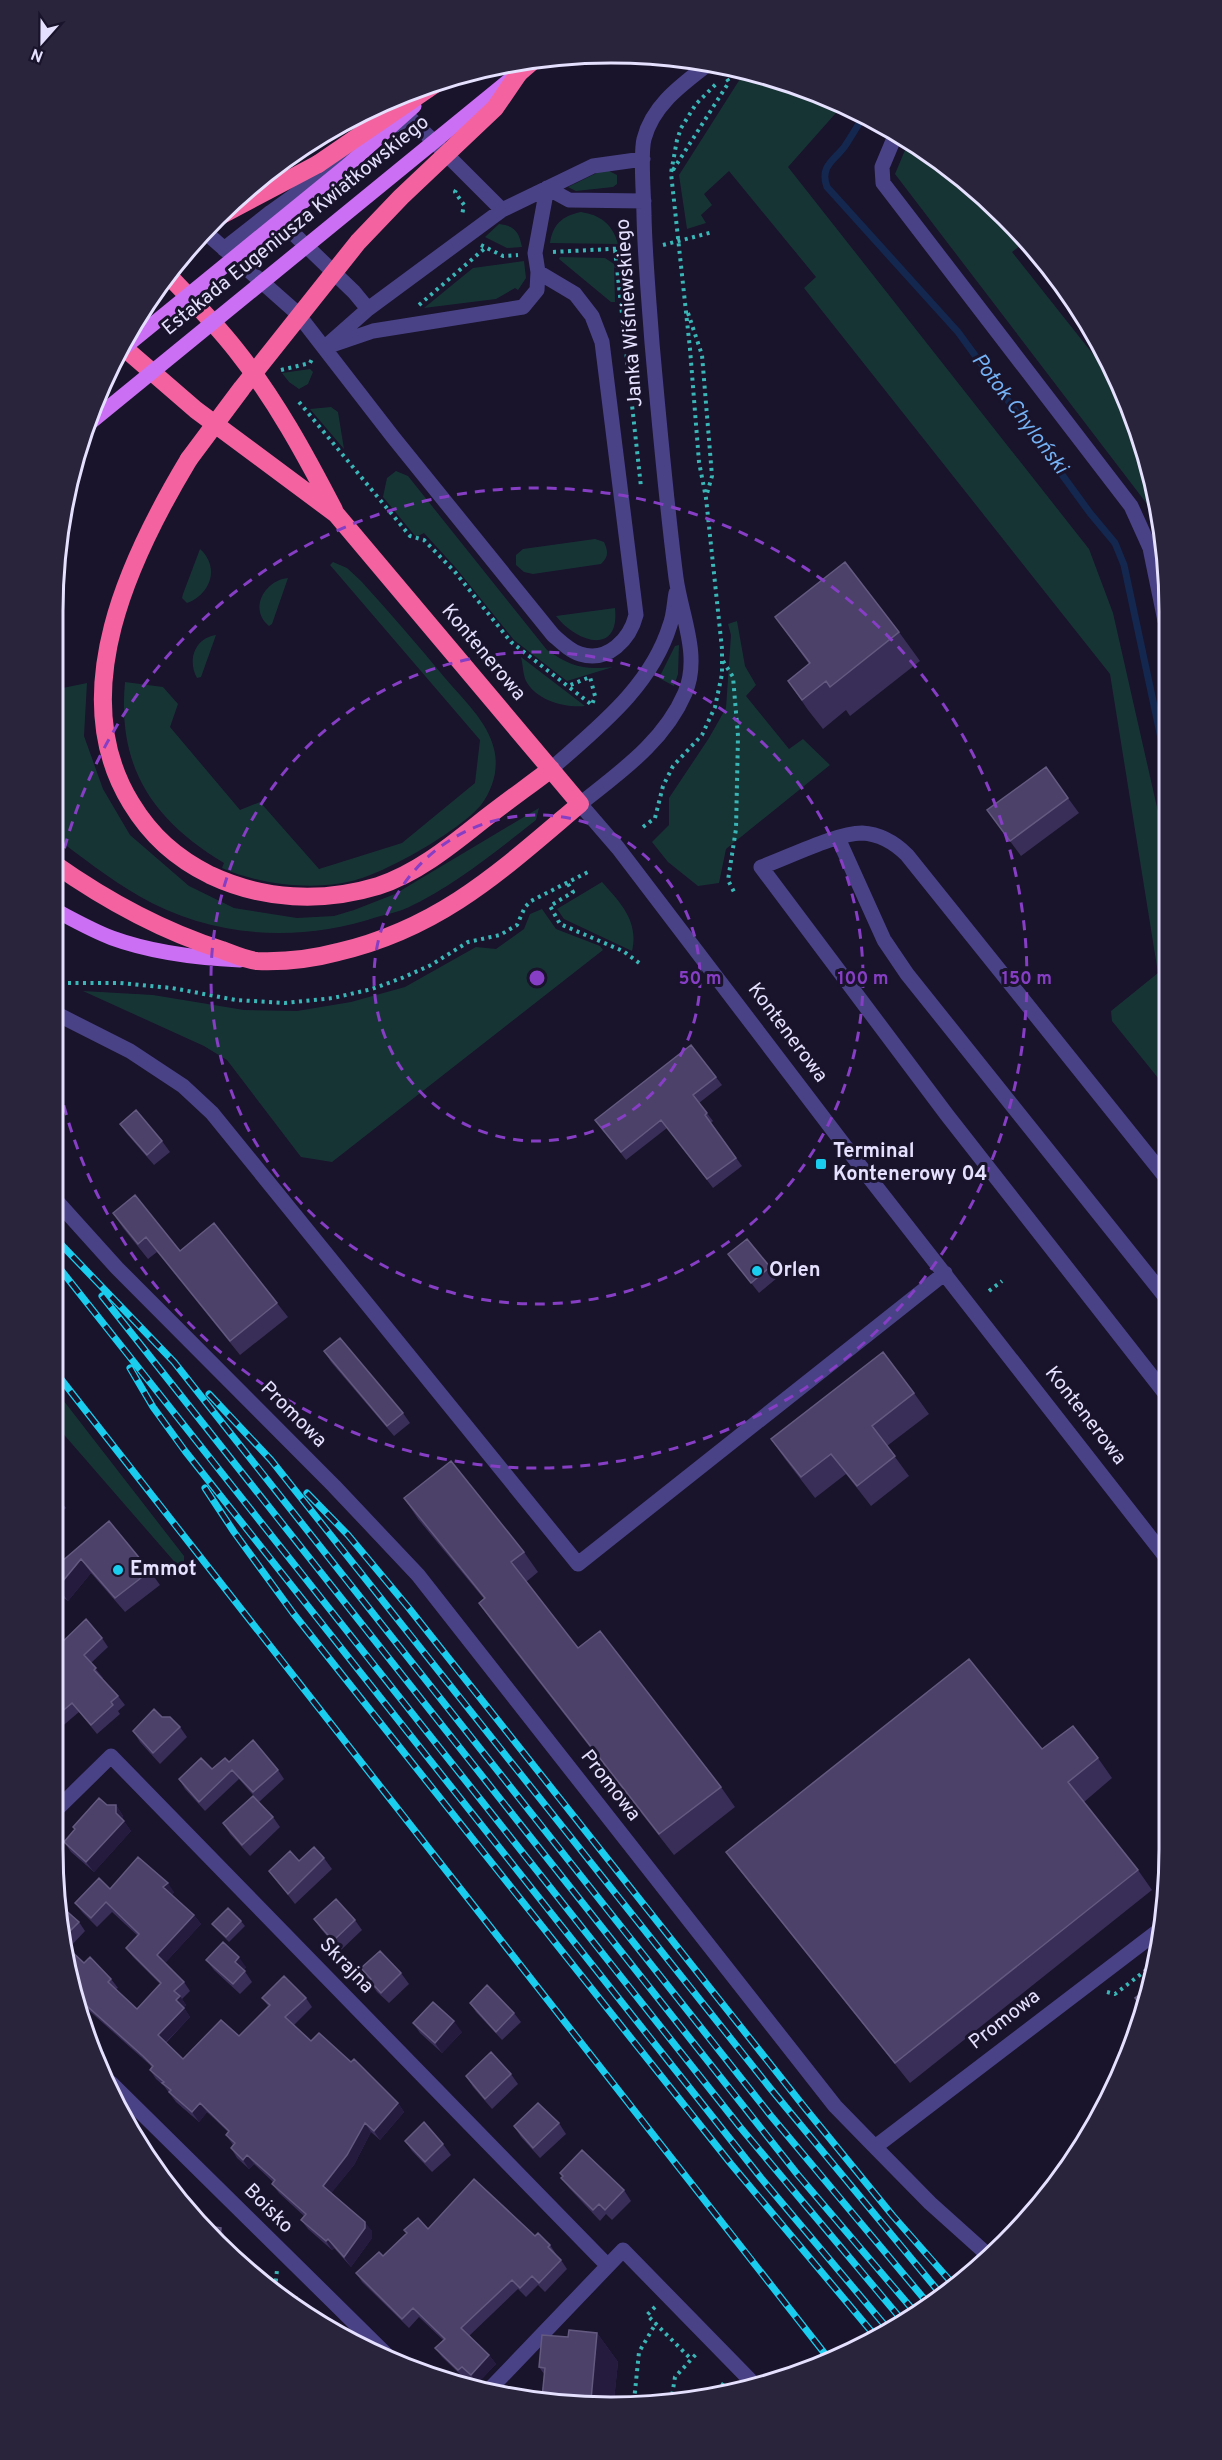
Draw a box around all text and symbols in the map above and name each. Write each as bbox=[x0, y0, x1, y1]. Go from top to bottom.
north arrow bbox=[12, 12, 72, 72]
text: N bbox=[28, 43, 46, 66]
street label: Estakada Eugeniusza Kwiatkowskiego bbox=[157, 110, 435, 342]
street label: Janka Wiśniewskiego bbox=[610, 218, 650, 408]
water label: Potok Chyloński bbox=[965, 348, 1074, 481]
street label: Kontenerowa bbox=[435, 599, 531, 707]
centre of rings bbox=[527, 968, 547, 988]
text: 50 m bbox=[678, 968, 722, 991]
text: 100 m bbox=[837, 968, 889, 991]
text: 150 m bbox=[1002, 968, 1052, 991]
street label: Kontenerowa bbox=[741, 978, 833, 1088]
place label: Terminal Kontenerowy 04 bbox=[833, 1139, 987, 1188]
marker: Terminal Kontenerowy 04 bbox=[814, 1157, 828, 1171]
place label: Orlen bbox=[769, 1258, 821, 1284]
marker: Orlen bbox=[750, 1264, 764, 1278]
street label: Kontenerowa bbox=[1038, 1361, 1132, 1471]
street label: Promowa bbox=[254, 1376, 332, 1454]
place label: Emmot bbox=[130, 1557, 197, 1583]
marker: Emmot bbox=[111, 1563, 125, 1577]
street label: Promowa bbox=[574, 1745, 646, 1827]
street label: Skrajna bbox=[313, 1932, 379, 2000]
street label: Promowa bbox=[964, 1984, 1046, 2056]
street label: Boisko bbox=[238, 2179, 298, 2239]

